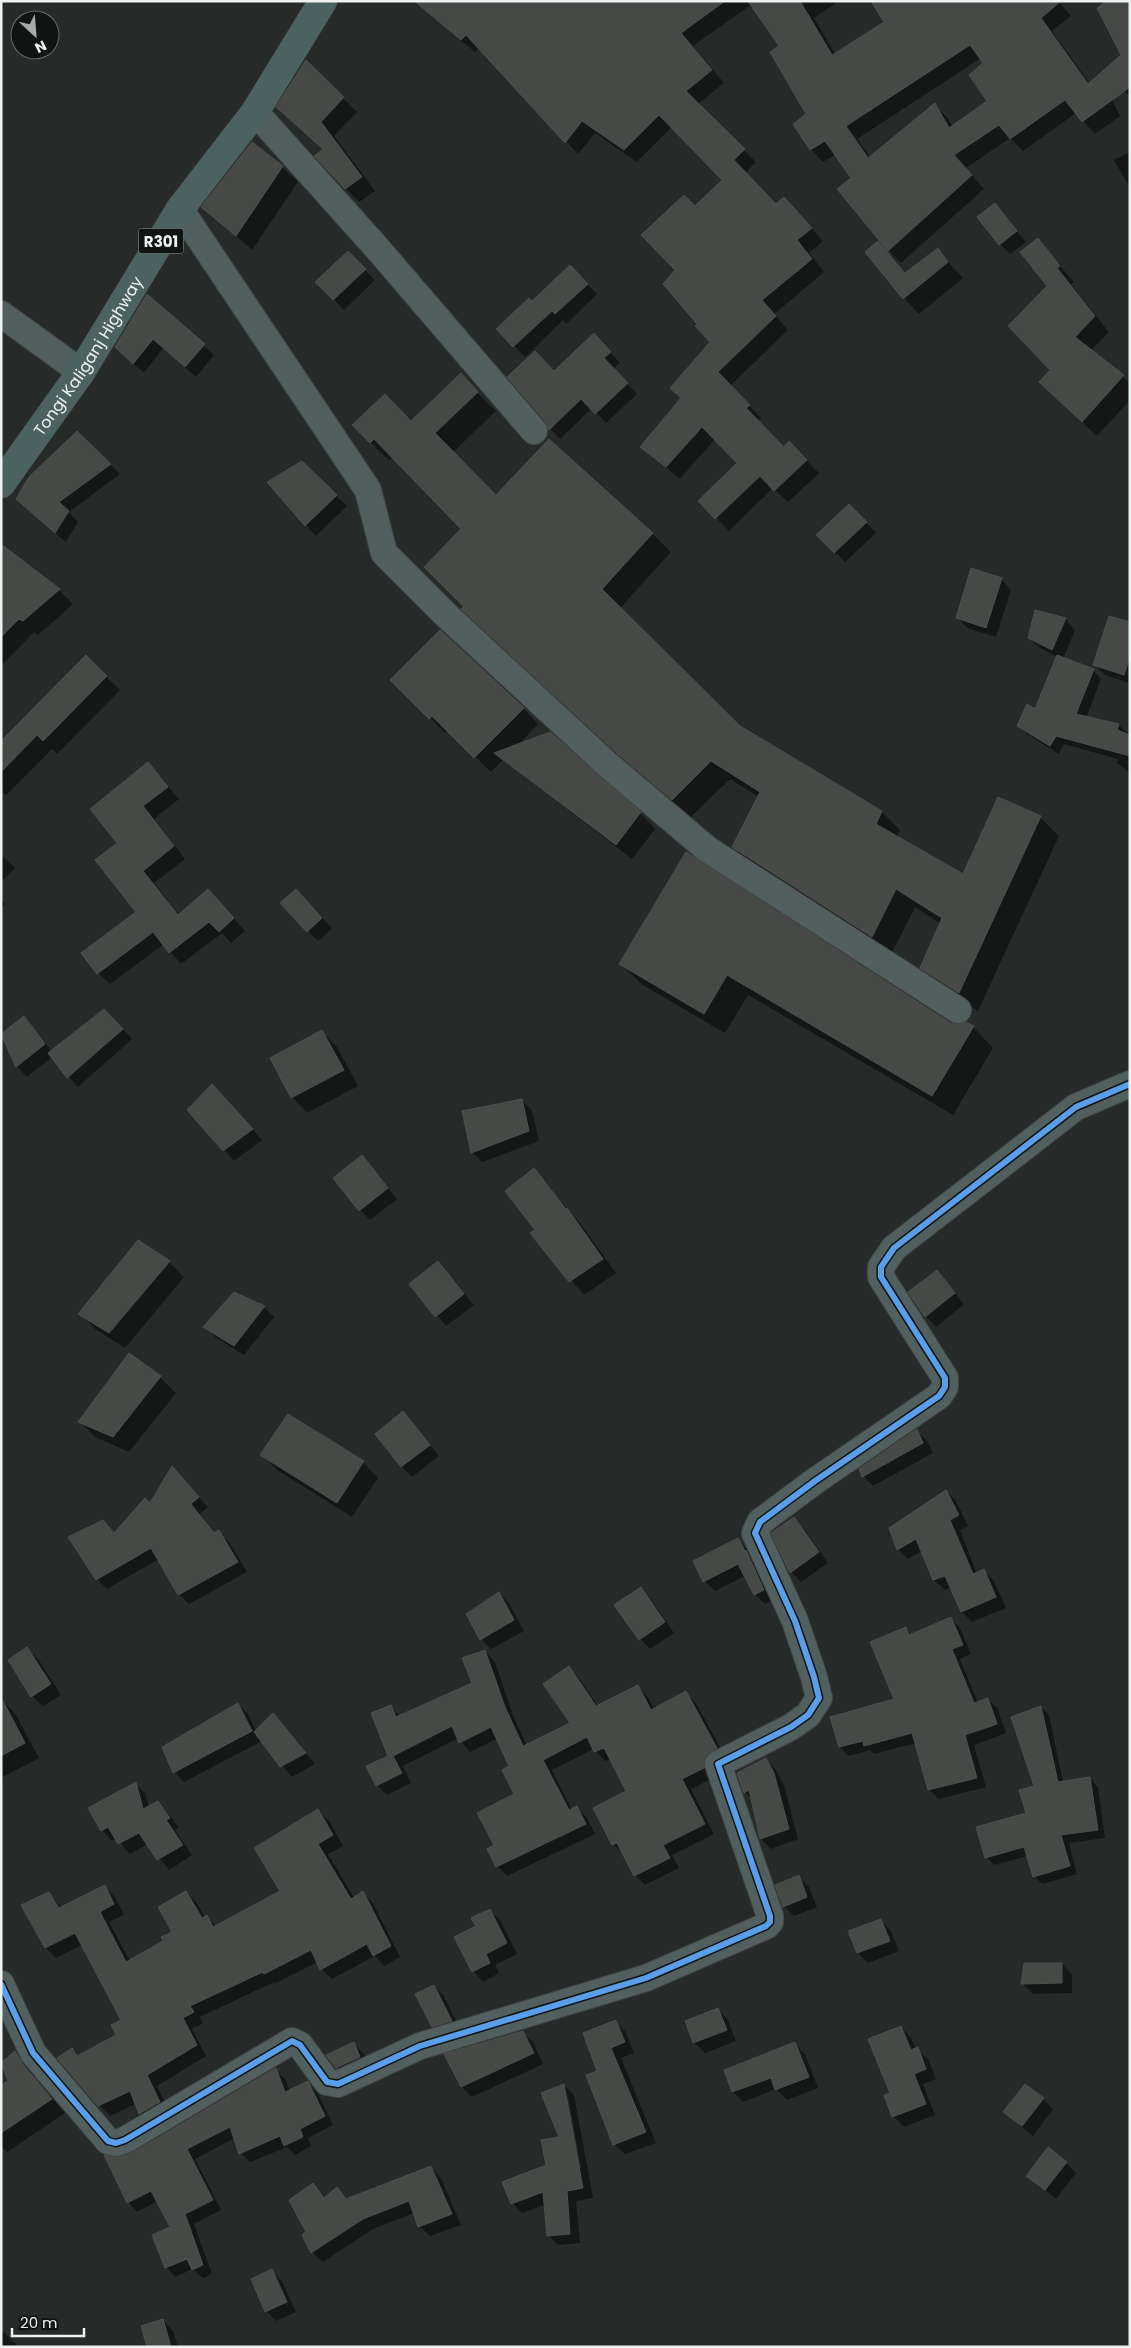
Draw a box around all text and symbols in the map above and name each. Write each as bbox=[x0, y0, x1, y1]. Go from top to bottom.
north arrow bbox=[10, 10, 60, 60]
text: N bbox=[32, 35, 50, 58]
road number: R301 bbox=[138, 228, 184, 254]
street label: Tongi Kaliganj Highway bbox=[28, 272, 148, 440]
scale bar bbox=[12, 2306, 85, 2338]
text: 20 m bbox=[20, 2312, 58, 2333]

